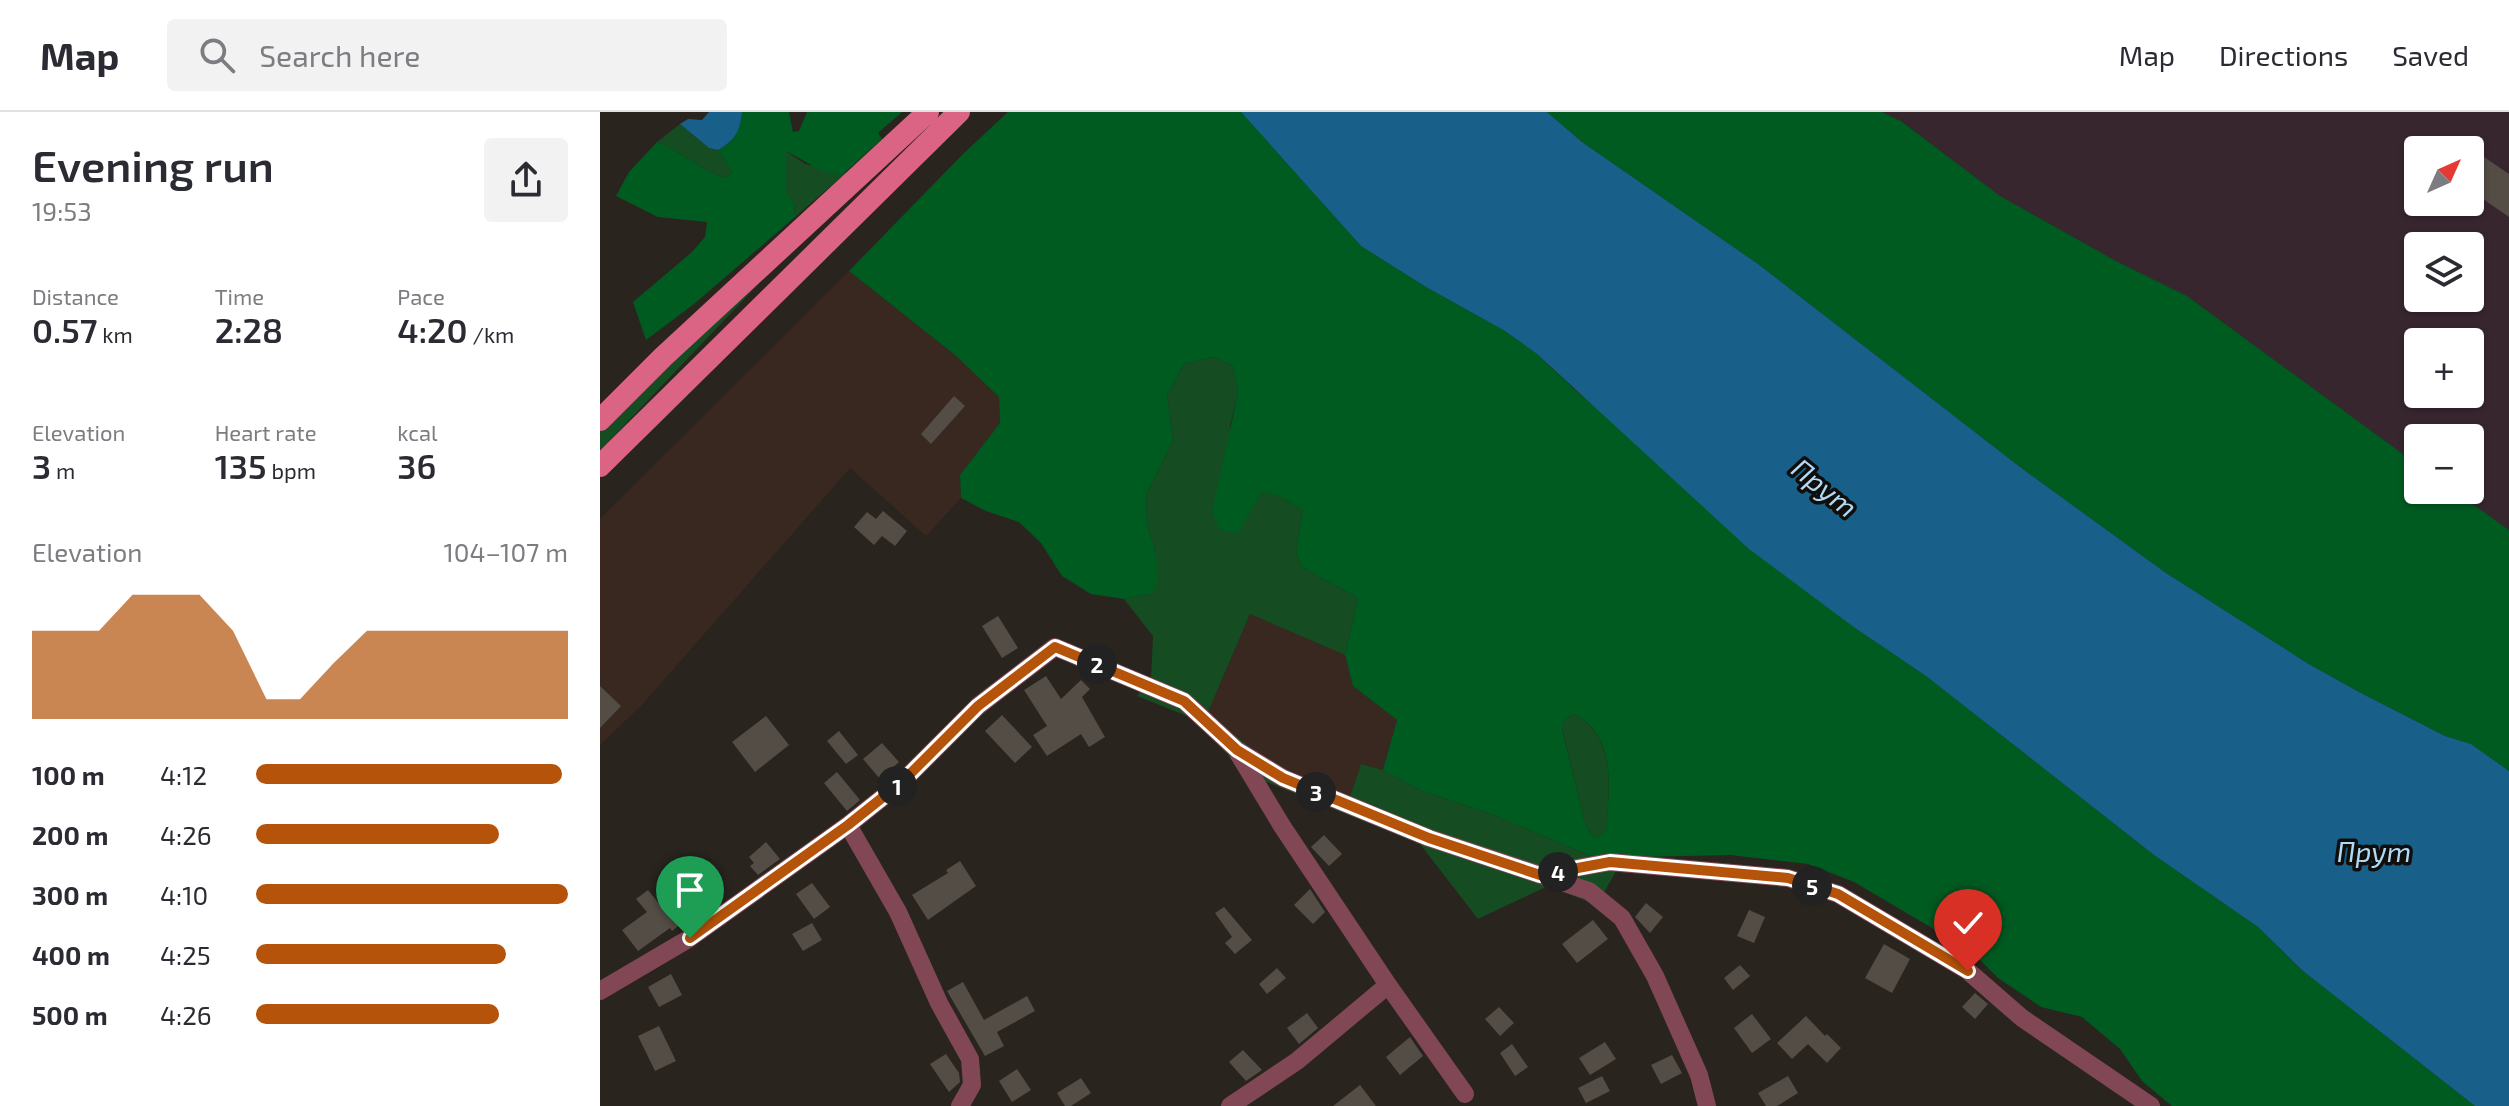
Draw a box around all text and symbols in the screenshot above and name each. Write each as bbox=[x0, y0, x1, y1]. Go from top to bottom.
search box bbox=[167, 19, 727, 91]
text: Map bbox=[40, 32, 119, 78]
icon: search bbox=[195, 33, 239, 77]
text: Search here bbox=[259, 37, 420, 73]
text: Map bbox=[2119, 38, 2175, 72]
text: Directions bbox=[2219, 38, 2348, 72]
text: Saved bbox=[2392, 38, 2469, 72]
north arrow bbox=[2404, 136, 2484, 216]
map controls bbox=[2404, 136, 2484, 504]
text: Evening run bbox=[32, 138, 274, 191]
button: share bbox=[484, 138, 568, 222]
text: 19:53 bbox=[32, 195, 92, 226]
button: layers bbox=[2404, 232, 2484, 312]
text: Distance bbox=[32, 283, 119, 309]
text: Time bbox=[215, 283, 264, 309]
text: Pace bbox=[397, 283, 445, 309]
text: 0.57 bbox=[32, 309, 97, 350]
text: 2:28 bbox=[215, 309, 283, 350]
text: 4:20 bbox=[397, 309, 468, 350]
text: km bbox=[97, 321, 133, 347]
text: /km bbox=[468, 321, 514, 347]
button: + bbox=[2404, 328, 2484, 408]
text: Elevation bbox=[32, 419, 125, 445]
text: Heart rate bbox=[215, 419, 316, 445]
text: kcal bbox=[397, 419, 438, 445]
button: − bbox=[2404, 424, 2484, 504]
text: 3 bbox=[32, 445, 51, 486]
text: 135 bbox=[215, 445, 267, 486]
text: 36 bbox=[397, 445, 436, 486]
water label: Прут bbox=[1785, 450, 1865, 524]
text: m bbox=[51, 457, 75, 483]
text: bpm bbox=[267, 457, 316, 483]
text: Elevation bbox=[32, 536, 142, 567]
text: 104–107 m bbox=[444, 536, 568, 567]
pin: 2 bbox=[1077, 644, 1117, 684]
text: 2 bbox=[1091, 651, 1103, 677]
text: 100 m bbox=[32, 759, 105, 790]
text: 4:12 bbox=[160, 759, 207, 790]
pin: 1 bbox=[877, 766, 917, 806]
pin: 3 bbox=[1296, 772, 1336, 812]
text: 1 bbox=[892, 773, 902, 799]
text: 3 bbox=[1310, 779, 1322, 805]
text: 200 m bbox=[32, 819, 108, 850]
text: 4:26 bbox=[160, 819, 212, 850]
water label: Прут bbox=[2337, 834, 2411, 868]
pin: 4 bbox=[1538, 852, 1578, 892]
pin bbox=[656, 856, 724, 938]
text: 4 bbox=[1551, 859, 1565, 885]
pin: 5 bbox=[1792, 866, 1832, 906]
icon: arrive bbox=[668, 868, 712, 912]
text: 5 bbox=[1806, 873, 1818, 899]
text: 300 m bbox=[32, 879, 108, 910]
text: 4:10 bbox=[160, 879, 208, 910]
pin bbox=[1934, 889, 2002, 971]
icon: check bbox=[1946, 901, 1990, 945]
text: 400 m bbox=[32, 939, 110, 970]
text: 4:25 bbox=[160, 939, 211, 970]
text: 500 m bbox=[32, 999, 108, 1030]
text: 4:26 bbox=[160, 999, 212, 1030]

